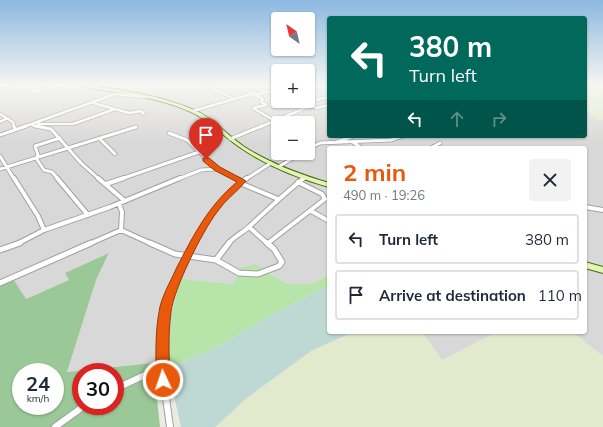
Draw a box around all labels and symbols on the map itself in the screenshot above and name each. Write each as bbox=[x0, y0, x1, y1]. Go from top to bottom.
north arrow bbox=[271, 12, 315, 56]
pin bbox=[189, 118, 223, 159]
position arrow bbox=[142, 359, 184, 401]
speed limit sign: 30 bbox=[72, 363, 124, 415]

